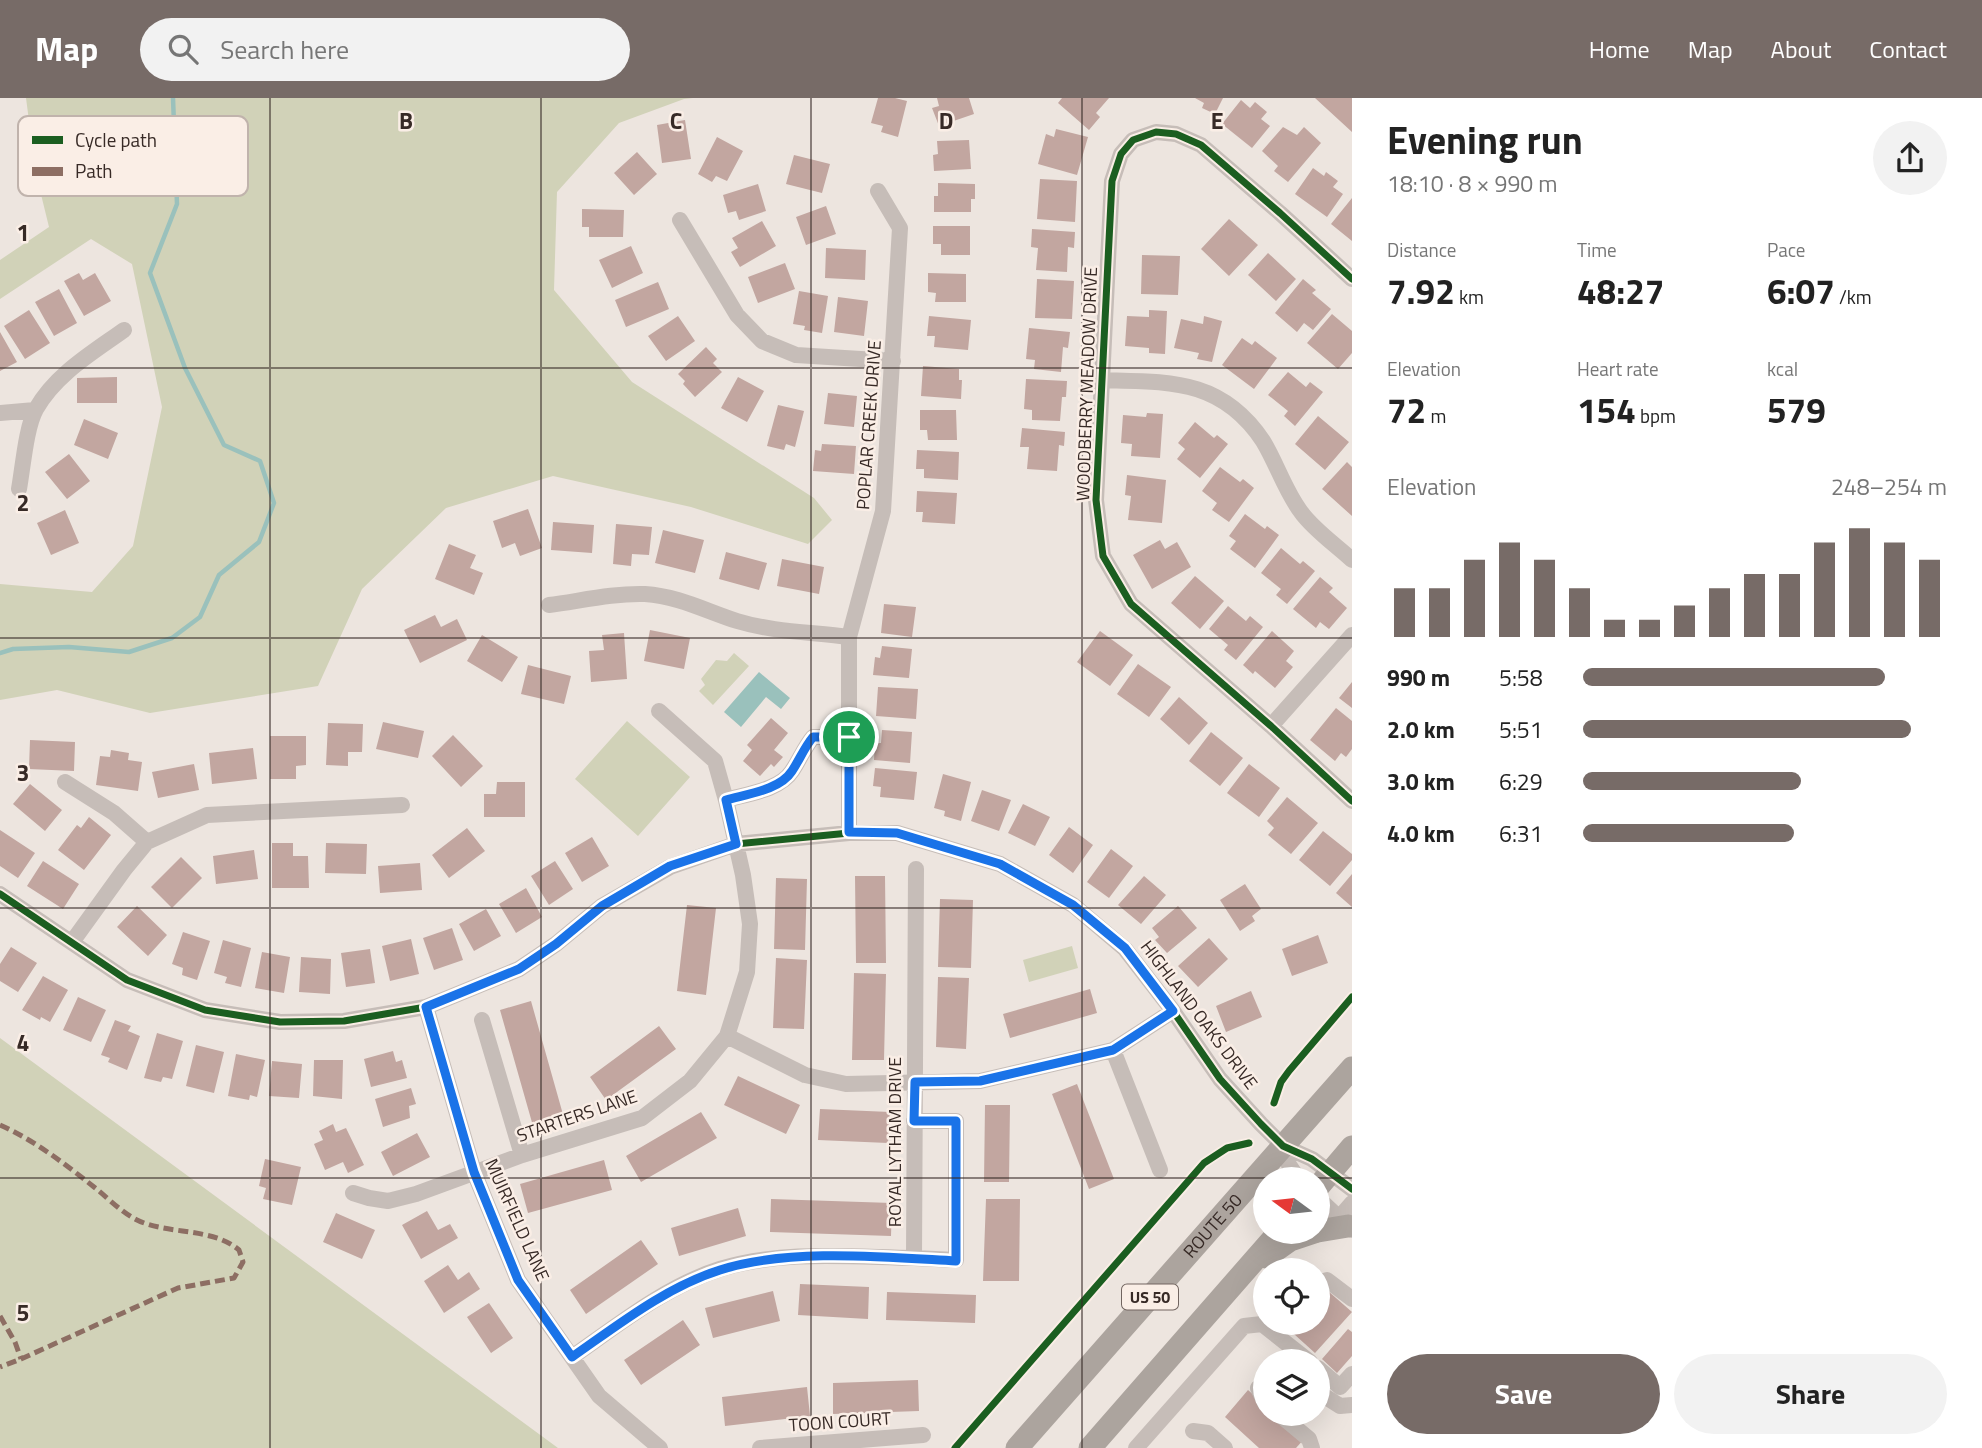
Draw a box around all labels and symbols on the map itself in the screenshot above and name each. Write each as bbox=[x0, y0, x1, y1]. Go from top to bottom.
text: B bbox=[399, 103, 413, 138]
text: C bbox=[670, 103, 682, 138]
text: D bbox=[939, 103, 953, 138]
text: E bbox=[1211, 103, 1223, 138]
legend bbox=[18, 116, 248, 196]
text: Cycle path bbox=[75, 125, 157, 154]
text: Path bbox=[75, 156, 113, 185]
text: 1 bbox=[17, 215, 29, 250]
street label: WOODBERRY MEADOW DRIVE bbox=[1069, 266, 1104, 502]
street label: POPLAR CREEK DRIVE bbox=[849, 339, 888, 511]
text: 2 bbox=[17, 485, 29, 520]
pin bbox=[819, 707, 879, 767]
text: 3 bbox=[17, 755, 29, 790]
street label: HIGHLAND OAKS DRIVE bbox=[1134, 934, 1265, 1095]
text: 4 bbox=[17, 1025, 29, 1060]
street label: ROYAL LYTHAM DRIVE bbox=[881, 1057, 908, 1227]
street label: STARTERS LANE bbox=[513, 1082, 641, 1149]
street label: MUIRFIELD LANE bbox=[478, 1154, 557, 1286]
north arrow bbox=[1253, 1167, 1330, 1244]
street label: ROUTE 50 bbox=[1176, 1187, 1248, 1264]
road number: US 50 bbox=[1122, 1284, 1178, 1310]
text: 5 bbox=[17, 1295, 29, 1330]
street label: TOON COURT bbox=[788, 1404, 893, 1439]

